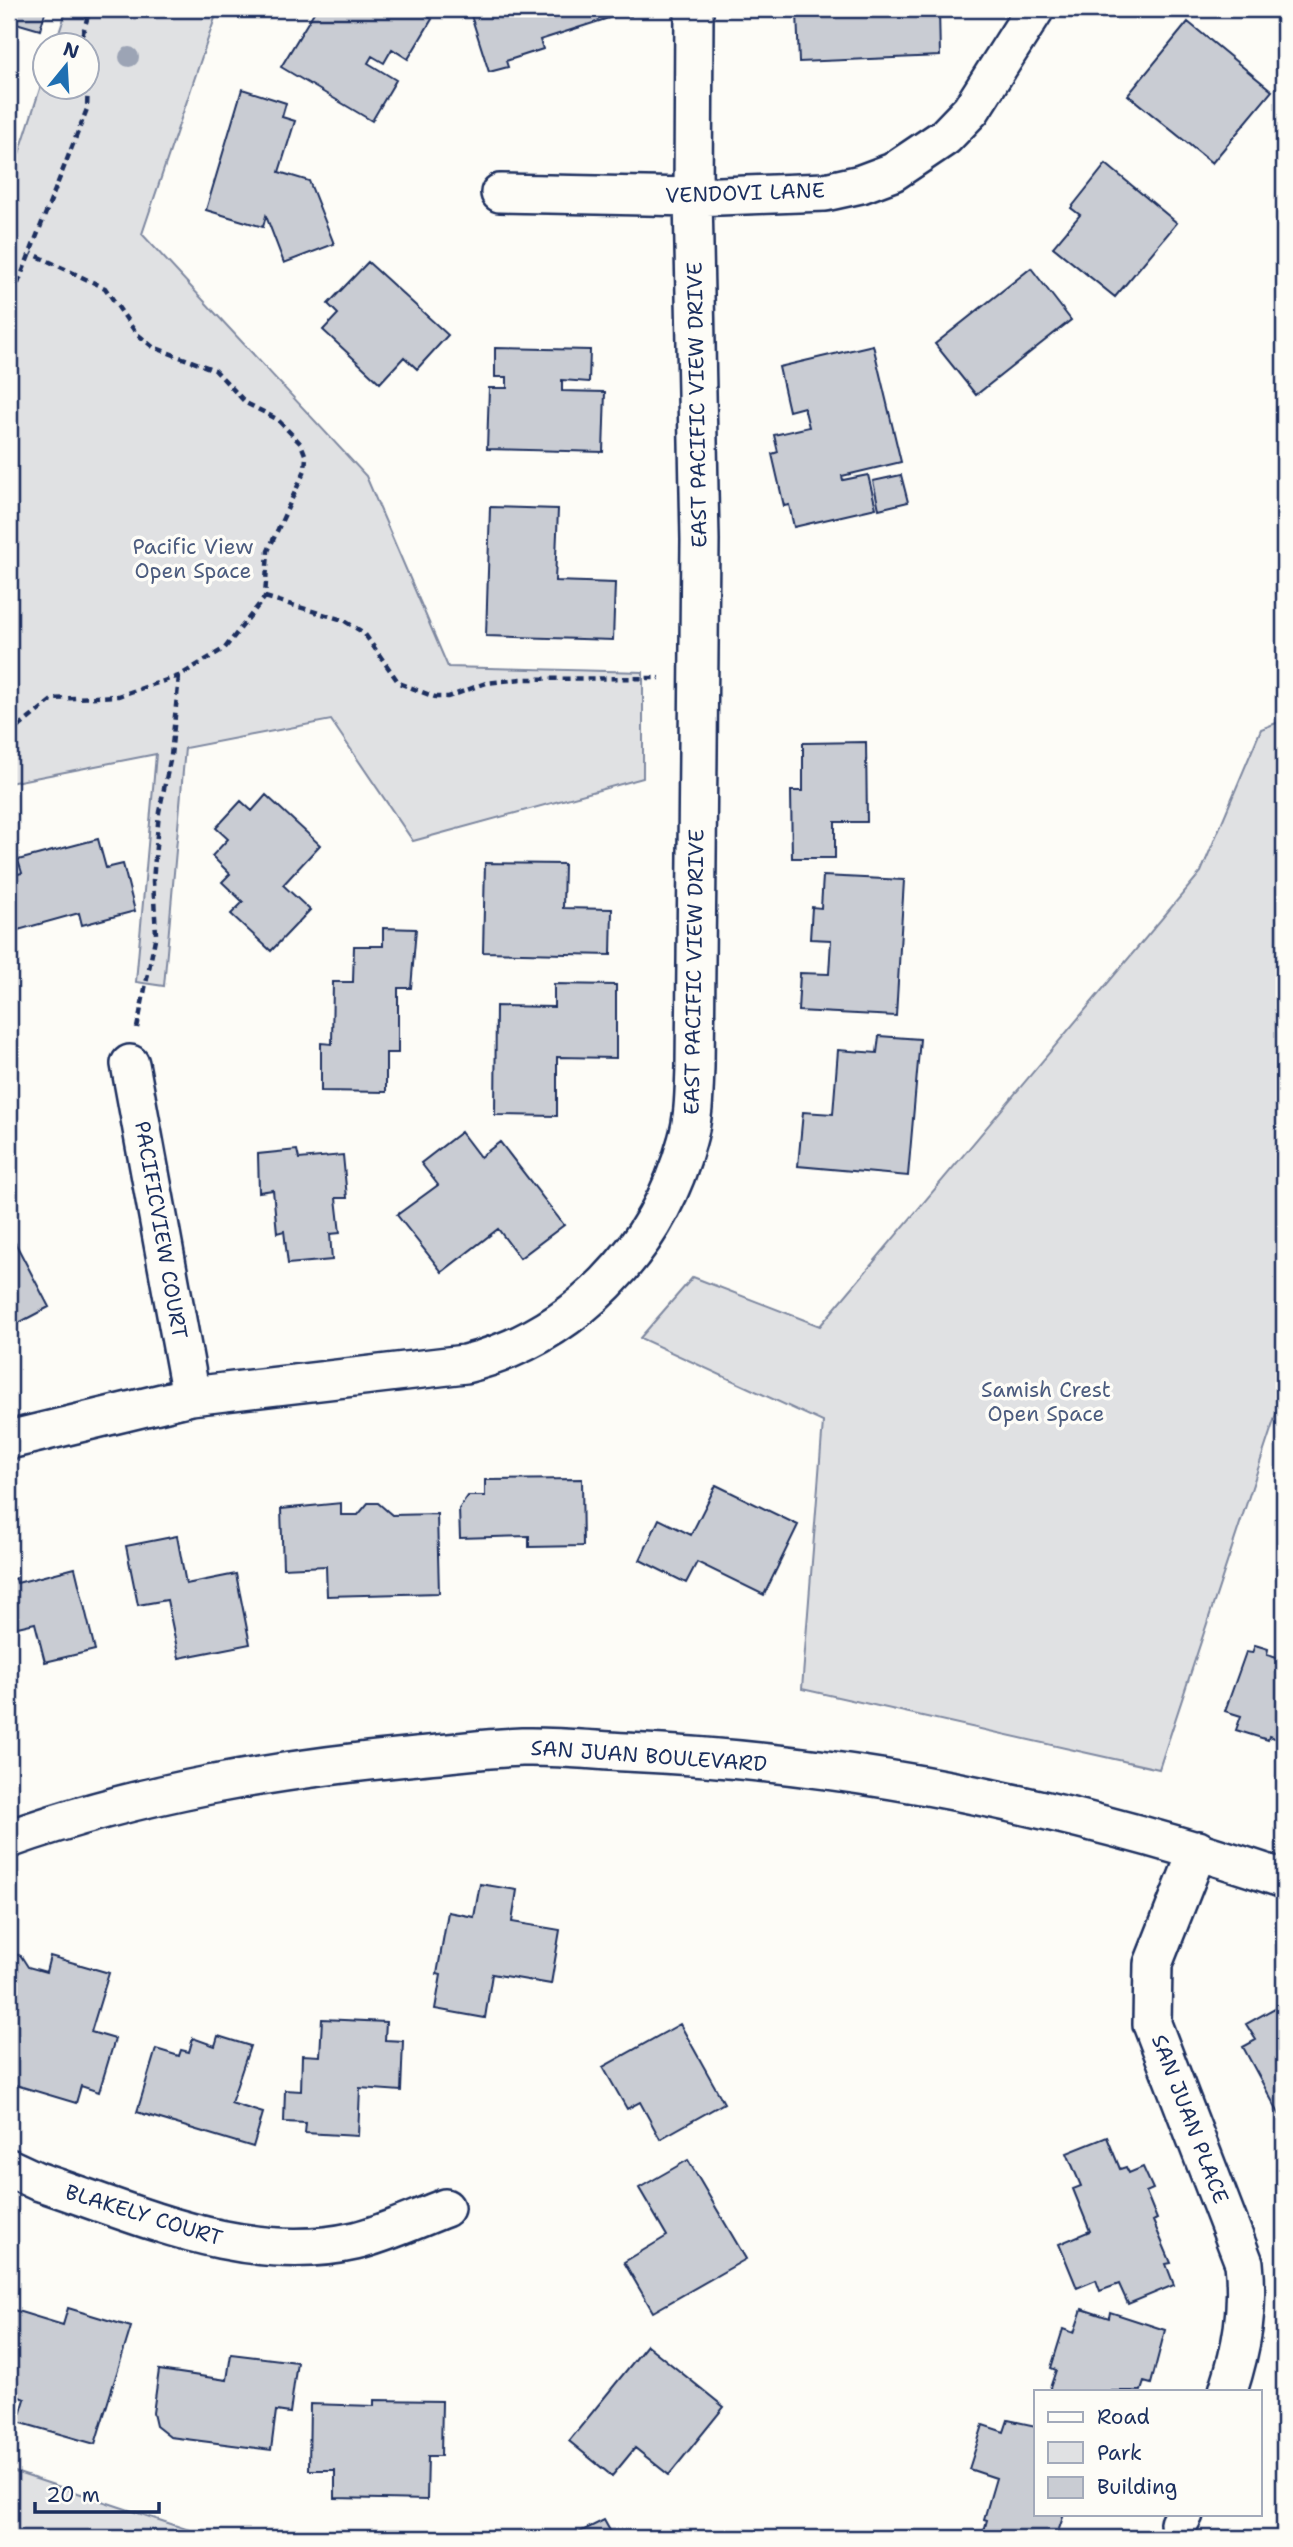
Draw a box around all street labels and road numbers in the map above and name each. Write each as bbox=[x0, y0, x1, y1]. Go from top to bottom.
street label: VENDOVI LANE bbox=[665, 176, 825, 210]
street label: EAST PACIFIC VIEW DRIVE bbox=[681, 262, 713, 548]
street label: EAST PACIFIC VIEW DRIVE bbox=[678, 829, 710, 1115]
street label: PACIFICVIEW COURT bbox=[128, 1119, 194, 1341]
street label: SAN JUAN BOULEVARD bbox=[530, 1734, 768, 1778]
street label: SAN JUAN PLACE bbox=[1145, 2030, 1235, 2208]
street label: BLAKELY COURT bbox=[62, 2178, 226, 2252]

